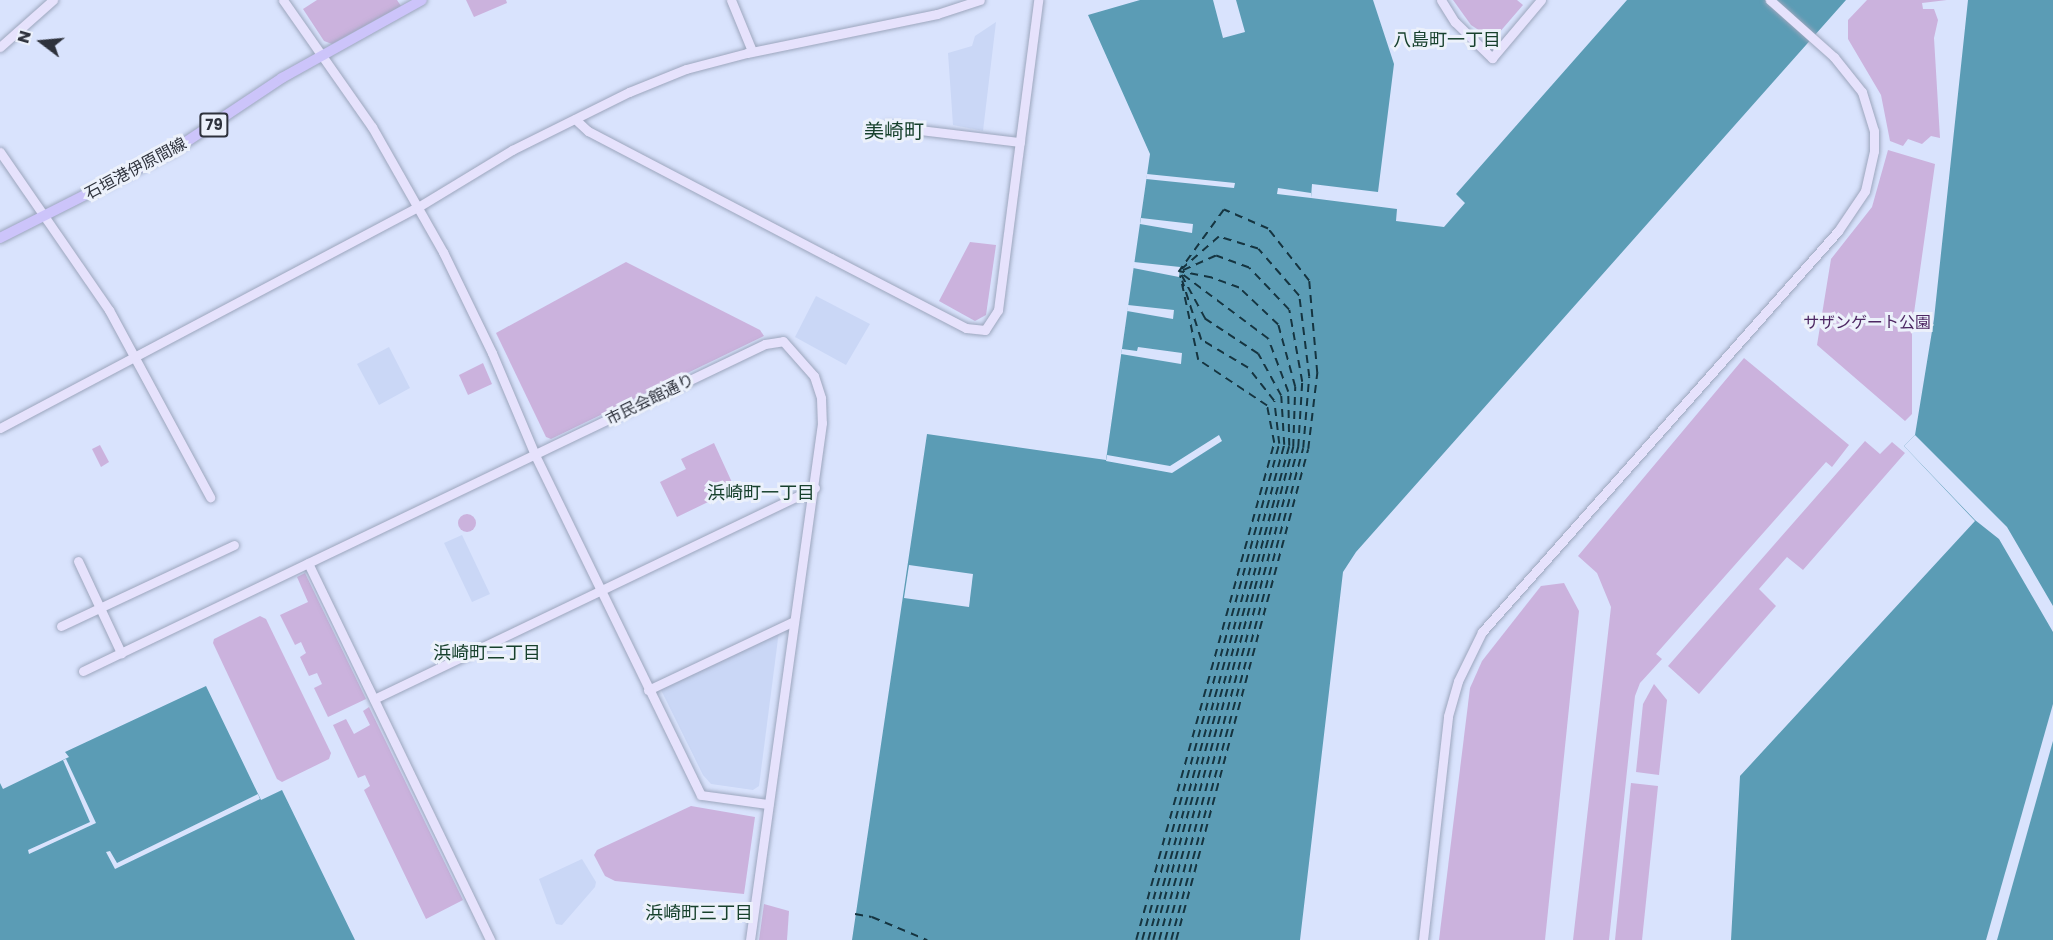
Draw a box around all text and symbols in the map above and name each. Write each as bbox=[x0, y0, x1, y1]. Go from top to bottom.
north arrow bbox=[12, 12, 72, 72]
text: N bbox=[11, 28, 37, 46]
district label: 八島町一丁目 bbox=[1393, 29, 1501, 51]
road number: 79 bbox=[199, 113, 229, 137]
district label: 美崎町 bbox=[864, 119, 924, 143]
street label: 石垣港伊原間線 bbox=[82, 134, 190, 204]
park label: サザンゲート公園 bbox=[1803, 313, 1931, 333]
street label: 市民会館通り bbox=[603, 370, 697, 430]
district label: 浜崎町一丁目 bbox=[707, 482, 815, 504]
district label: 浜崎町二丁目 bbox=[433, 642, 541, 664]
district label: 浜崎町三丁目 bbox=[645, 902, 753, 924]

